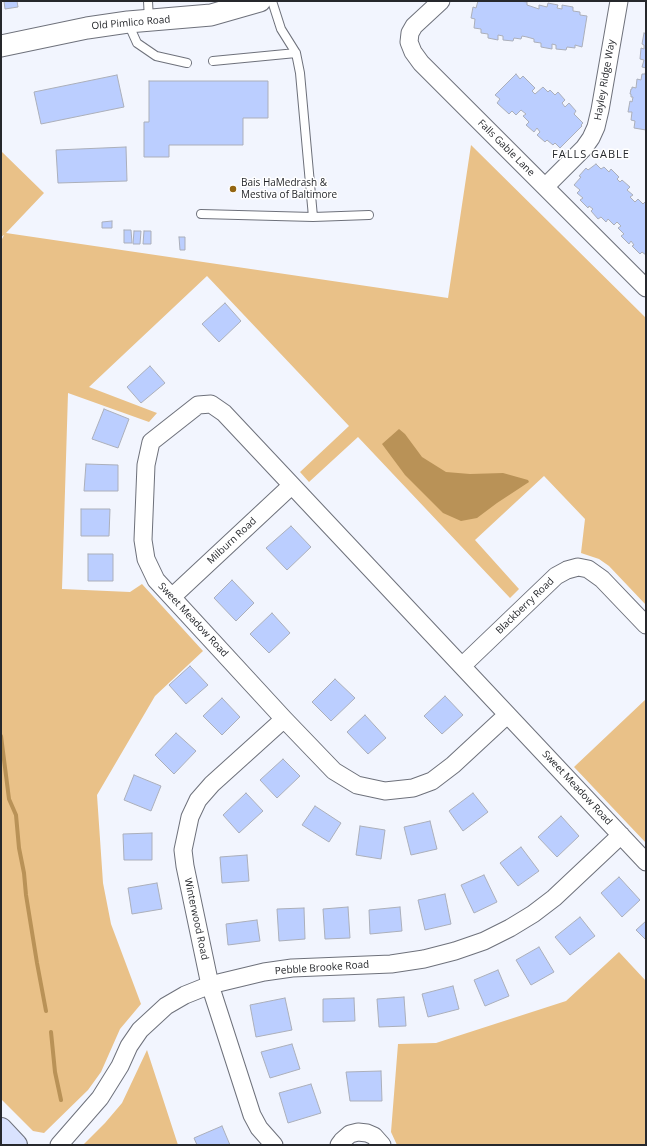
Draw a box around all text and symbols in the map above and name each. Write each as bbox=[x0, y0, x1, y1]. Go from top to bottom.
street label: Old Pimlico Road bbox=[91, 14, 171, 32]
street label: Hayley Ridge Way bbox=[592, 39, 618, 121]
street label: Falls Gable Lane bbox=[475, 117, 537, 179]
district label: FALLS GABLE bbox=[552, 148, 630, 162]
place label: Bais HaMedrash & Mestiva of Baltimore bbox=[241, 177, 337, 200]
marker: Bais HaMedrash & Mestiva of Baltimore bbox=[228, 184, 238, 194]
street label: Milburn Road bbox=[205, 515, 259, 567]
street label: Blackberry Road bbox=[494, 575, 556, 637]
street label: Sweet Meadow Road bbox=[155, 580, 231, 660]
street label: Sweet Meadow Road bbox=[539, 748, 615, 828]
street label: Winterwood Road bbox=[181, 877, 211, 961]
street label: Pebble Brooke Road bbox=[274, 959, 370, 977]

